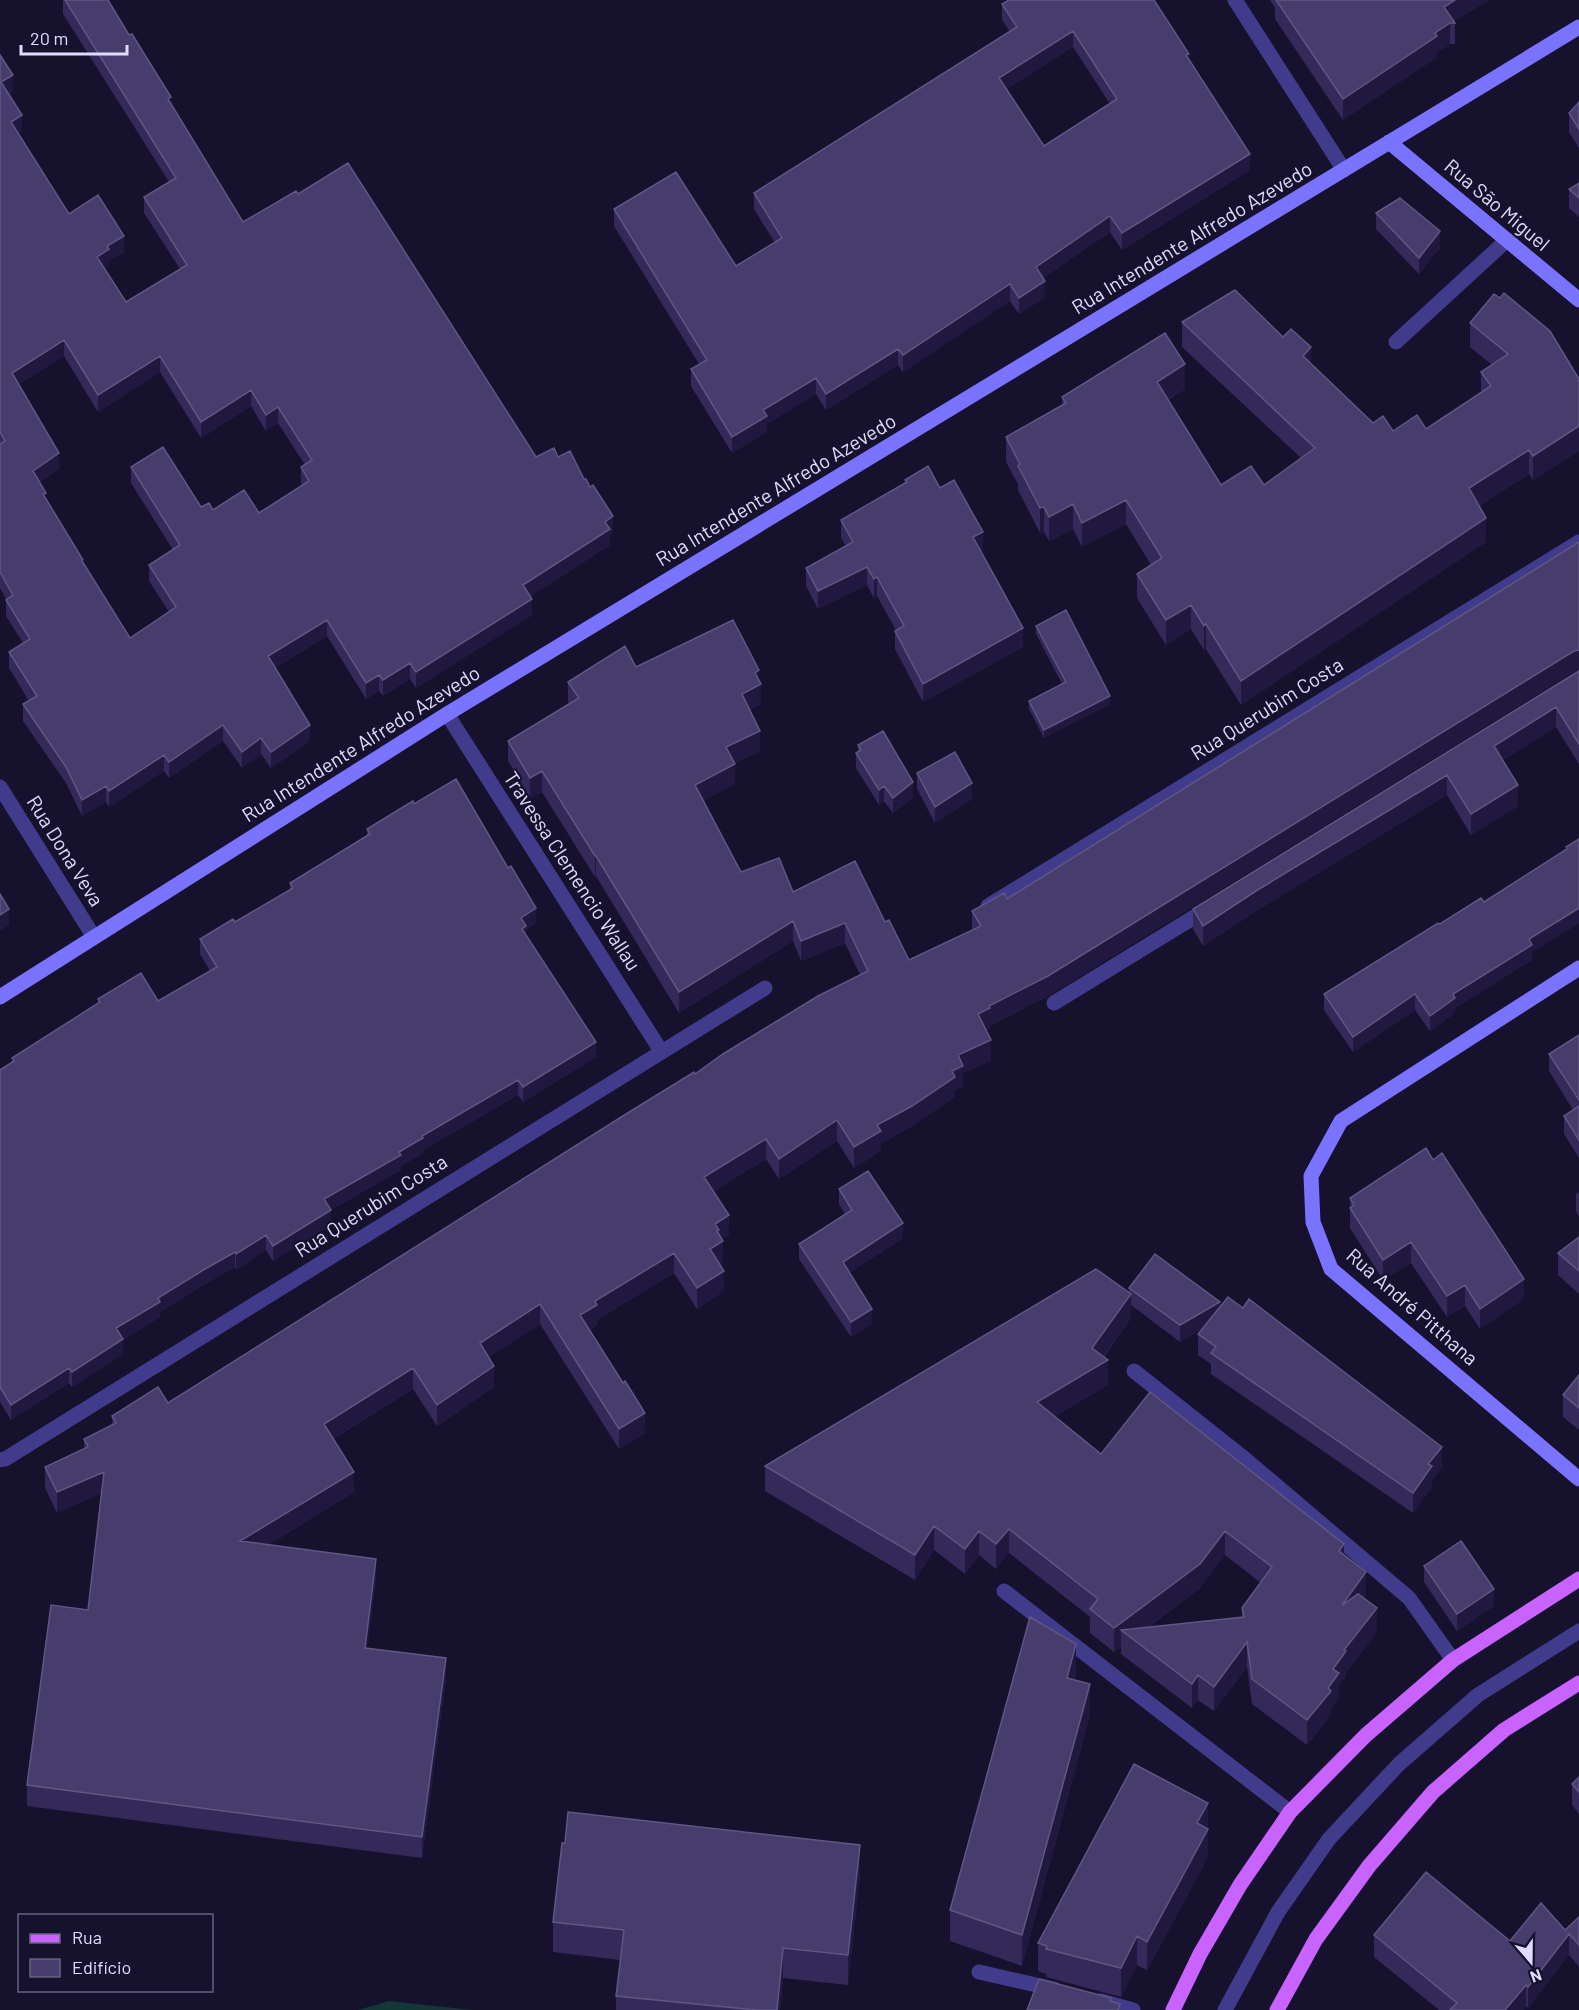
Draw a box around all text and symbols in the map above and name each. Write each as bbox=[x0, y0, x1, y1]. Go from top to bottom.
scale bar bbox=[21, 18, 128, 56]
text: 20 m bbox=[30, 27, 68, 49]
street label: Rua São Miguel bbox=[1440, 153, 1555, 255]
street label: Rua Intendente Alfredo Azevedo bbox=[1067, 156, 1316, 319]
street label: Rua Intendente Alfredo Azevedo bbox=[651, 408, 900, 571]
street label: Rua Querubim Costa bbox=[1186, 652, 1347, 765]
street label: Rua Intendente Alfredo Azevedo bbox=[237, 660, 484, 826]
street label: Travessa Clemencio Wallau bbox=[499, 766, 646, 975]
street label: Rua Dona Veva bbox=[22, 791, 109, 910]
street label: Rua Querubim Costa bbox=[290, 1149, 451, 1262]
street label: Rua André Pitthana bbox=[1342, 1243, 1483, 1370]
legend bbox=[18, 1914, 213, 1992]
text: Rua bbox=[72, 1926, 102, 1948]
north arrow bbox=[1501, 1932, 1561, 1992]
text: Edifício bbox=[72, 1956, 131, 1978]
text: N bbox=[1528, 1966, 1545, 1987]

